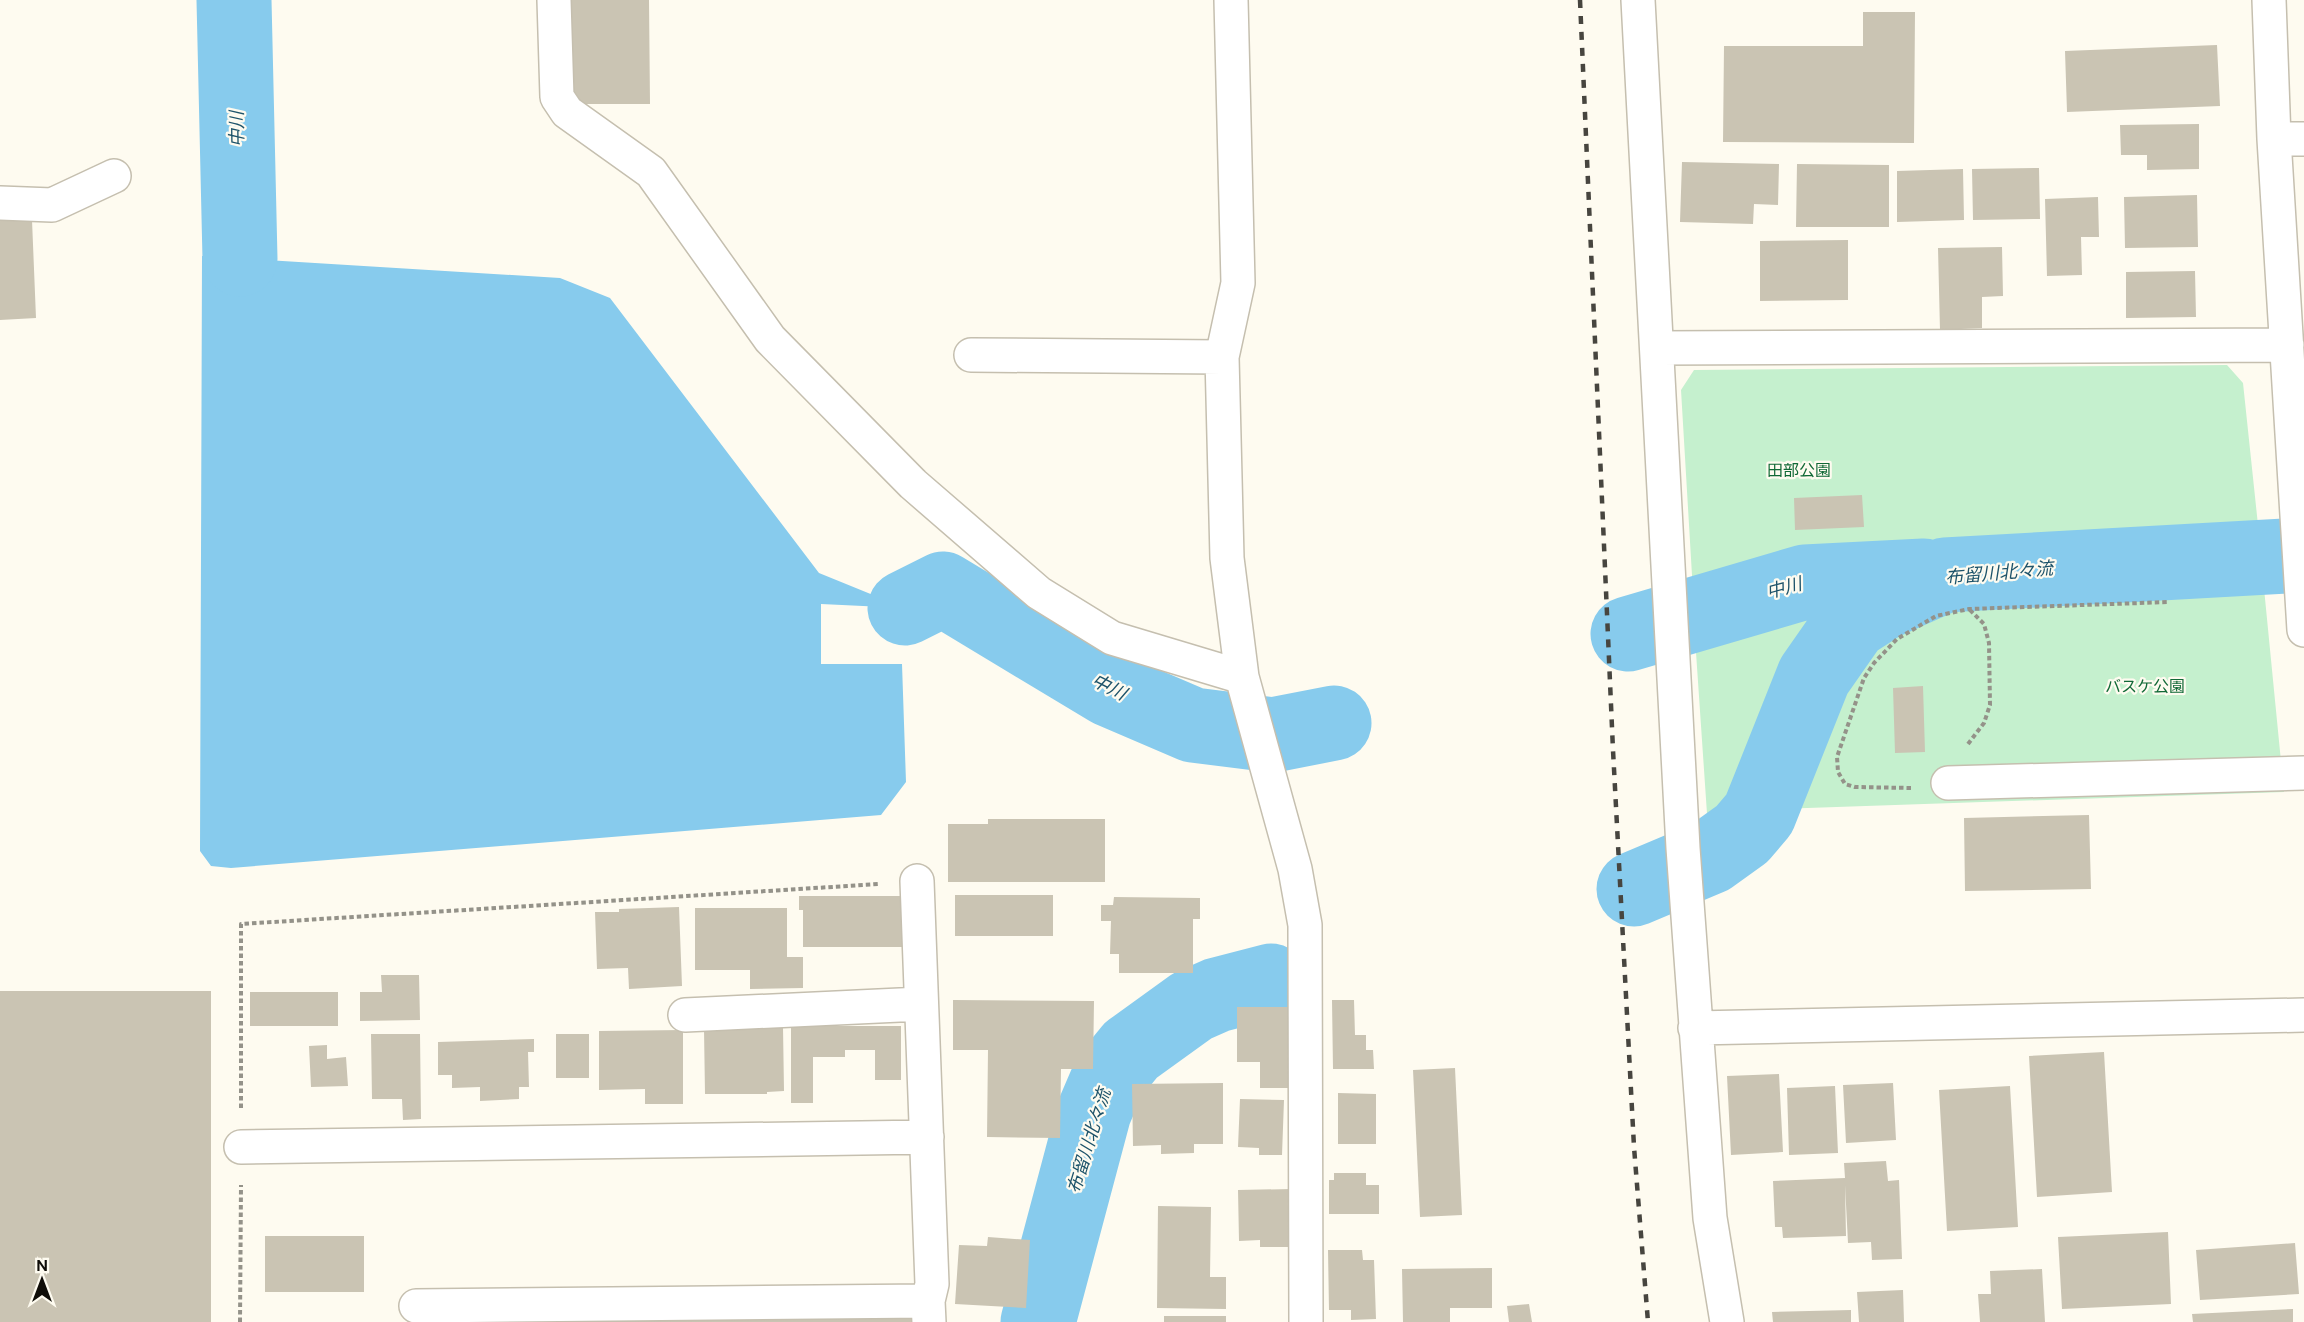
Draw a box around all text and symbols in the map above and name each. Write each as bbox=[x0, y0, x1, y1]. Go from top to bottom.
water label: 中川 bbox=[225, 109, 249, 147]
park label: 田部公園 bbox=[1767, 460, 1831, 481]
water label: 布留川北々流 bbox=[1944, 556, 2057, 590]
water label: 中川 bbox=[1764, 571, 1806, 604]
water label: 中川 bbox=[1088, 668, 1132, 707]
park label: バスケ公園 bbox=[2105, 676, 2185, 697]
water label: 布留川北々流 bbox=[1062, 1083, 1117, 1196]
north arrow bbox=[12, 1250, 72, 1310]
text: N bbox=[36, 1255, 48, 1276]

